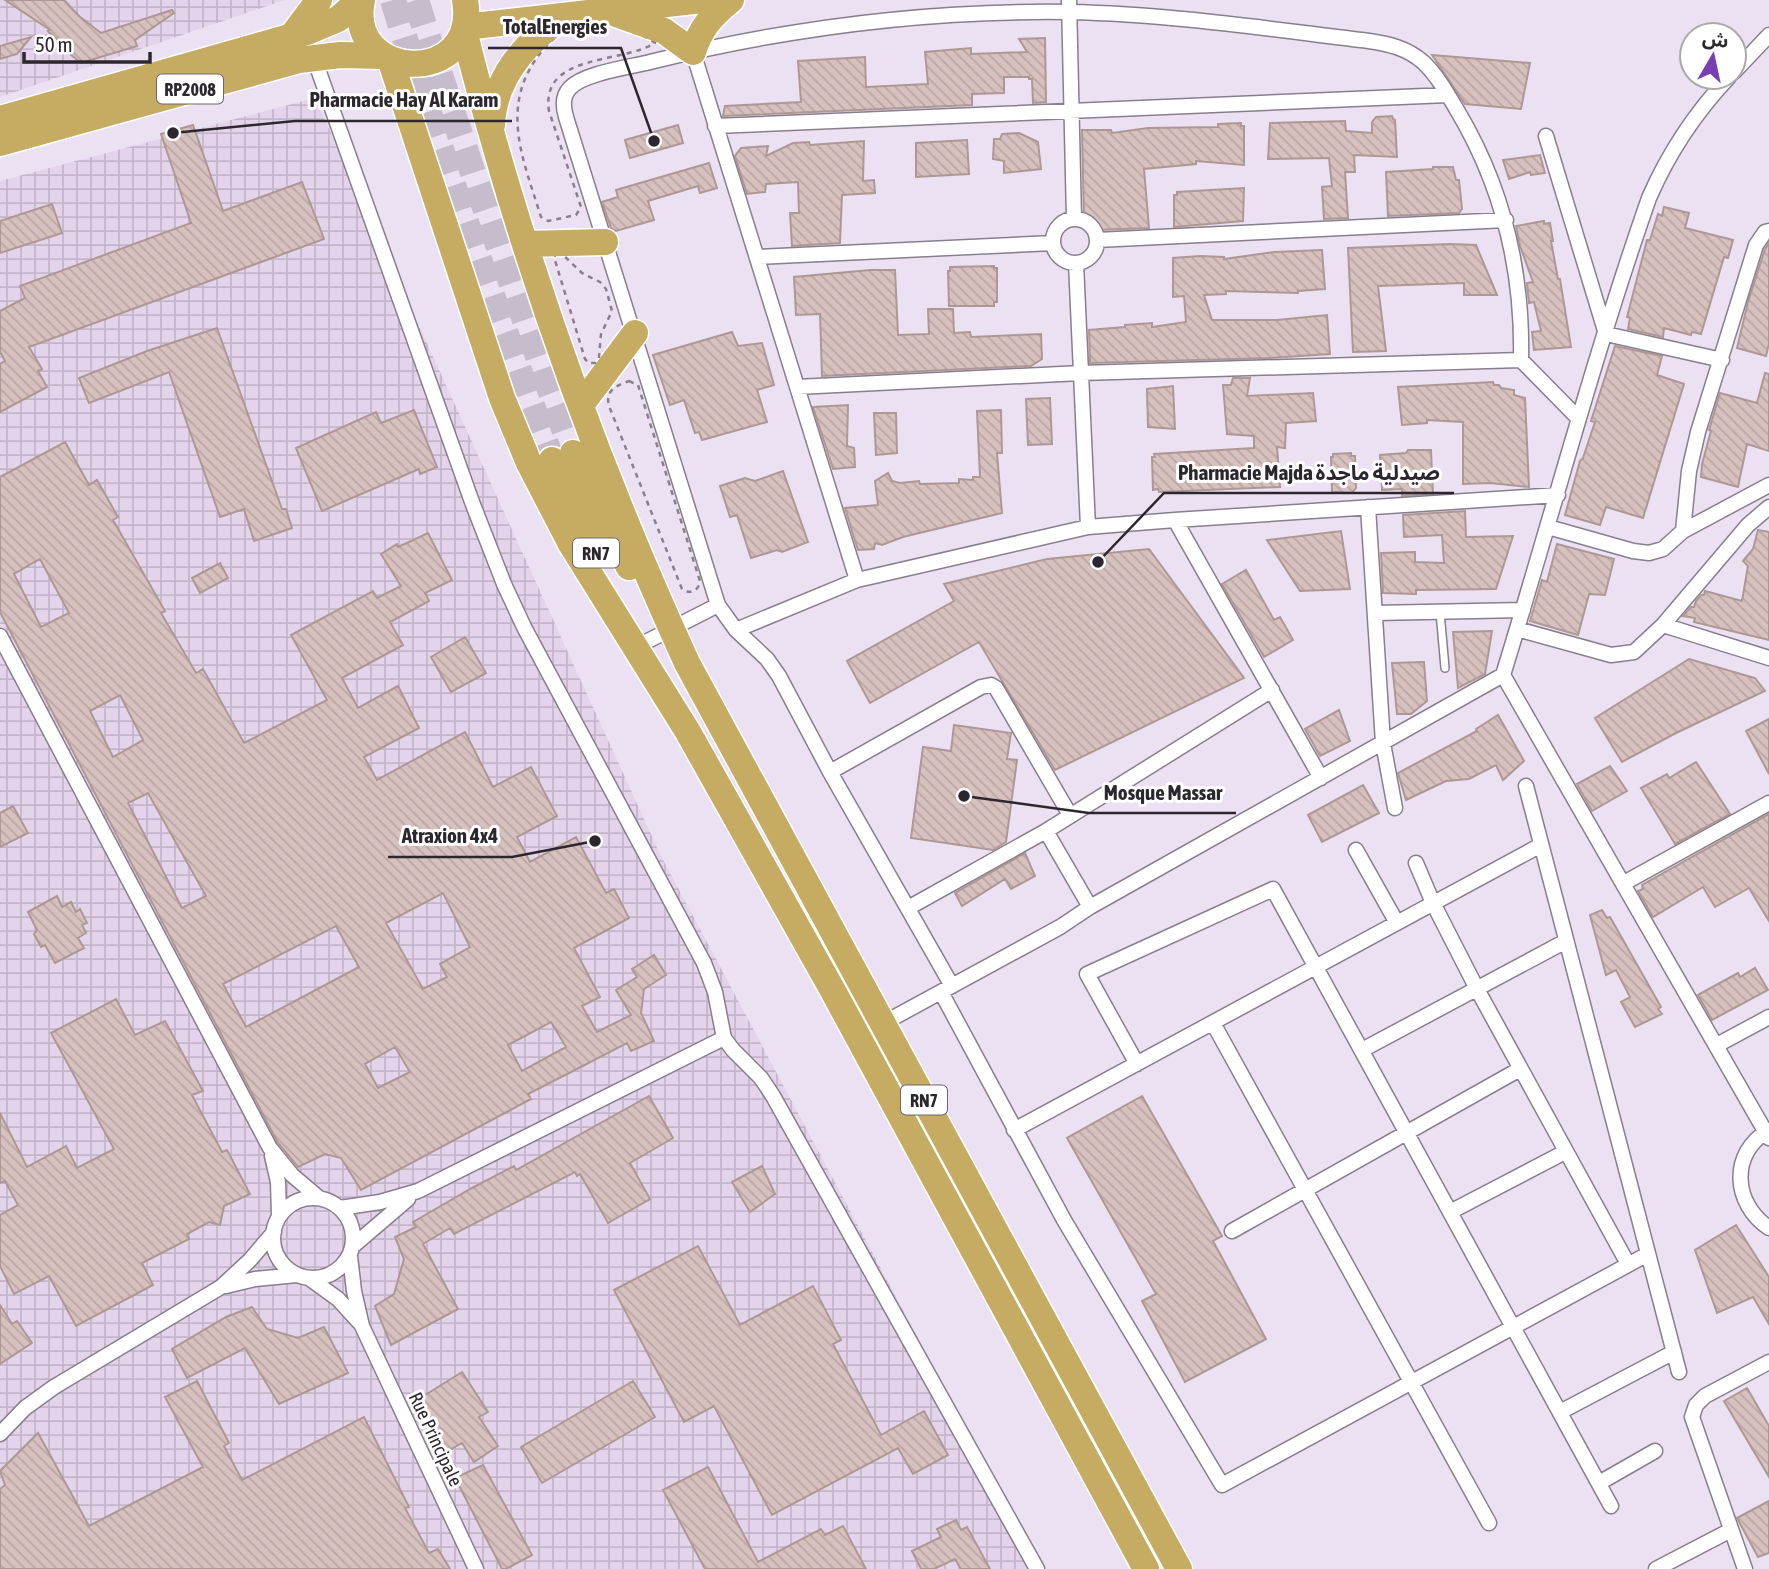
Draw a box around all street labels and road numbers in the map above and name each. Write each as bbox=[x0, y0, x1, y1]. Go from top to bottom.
road number: RP2008 bbox=[157, 74, 223, 104]
road number: RN7 bbox=[573, 538, 619, 568]
road number: RN7 bbox=[901, 1086, 947, 1114]
street label: Rue Principale bbox=[405, 1389, 467, 1489]

